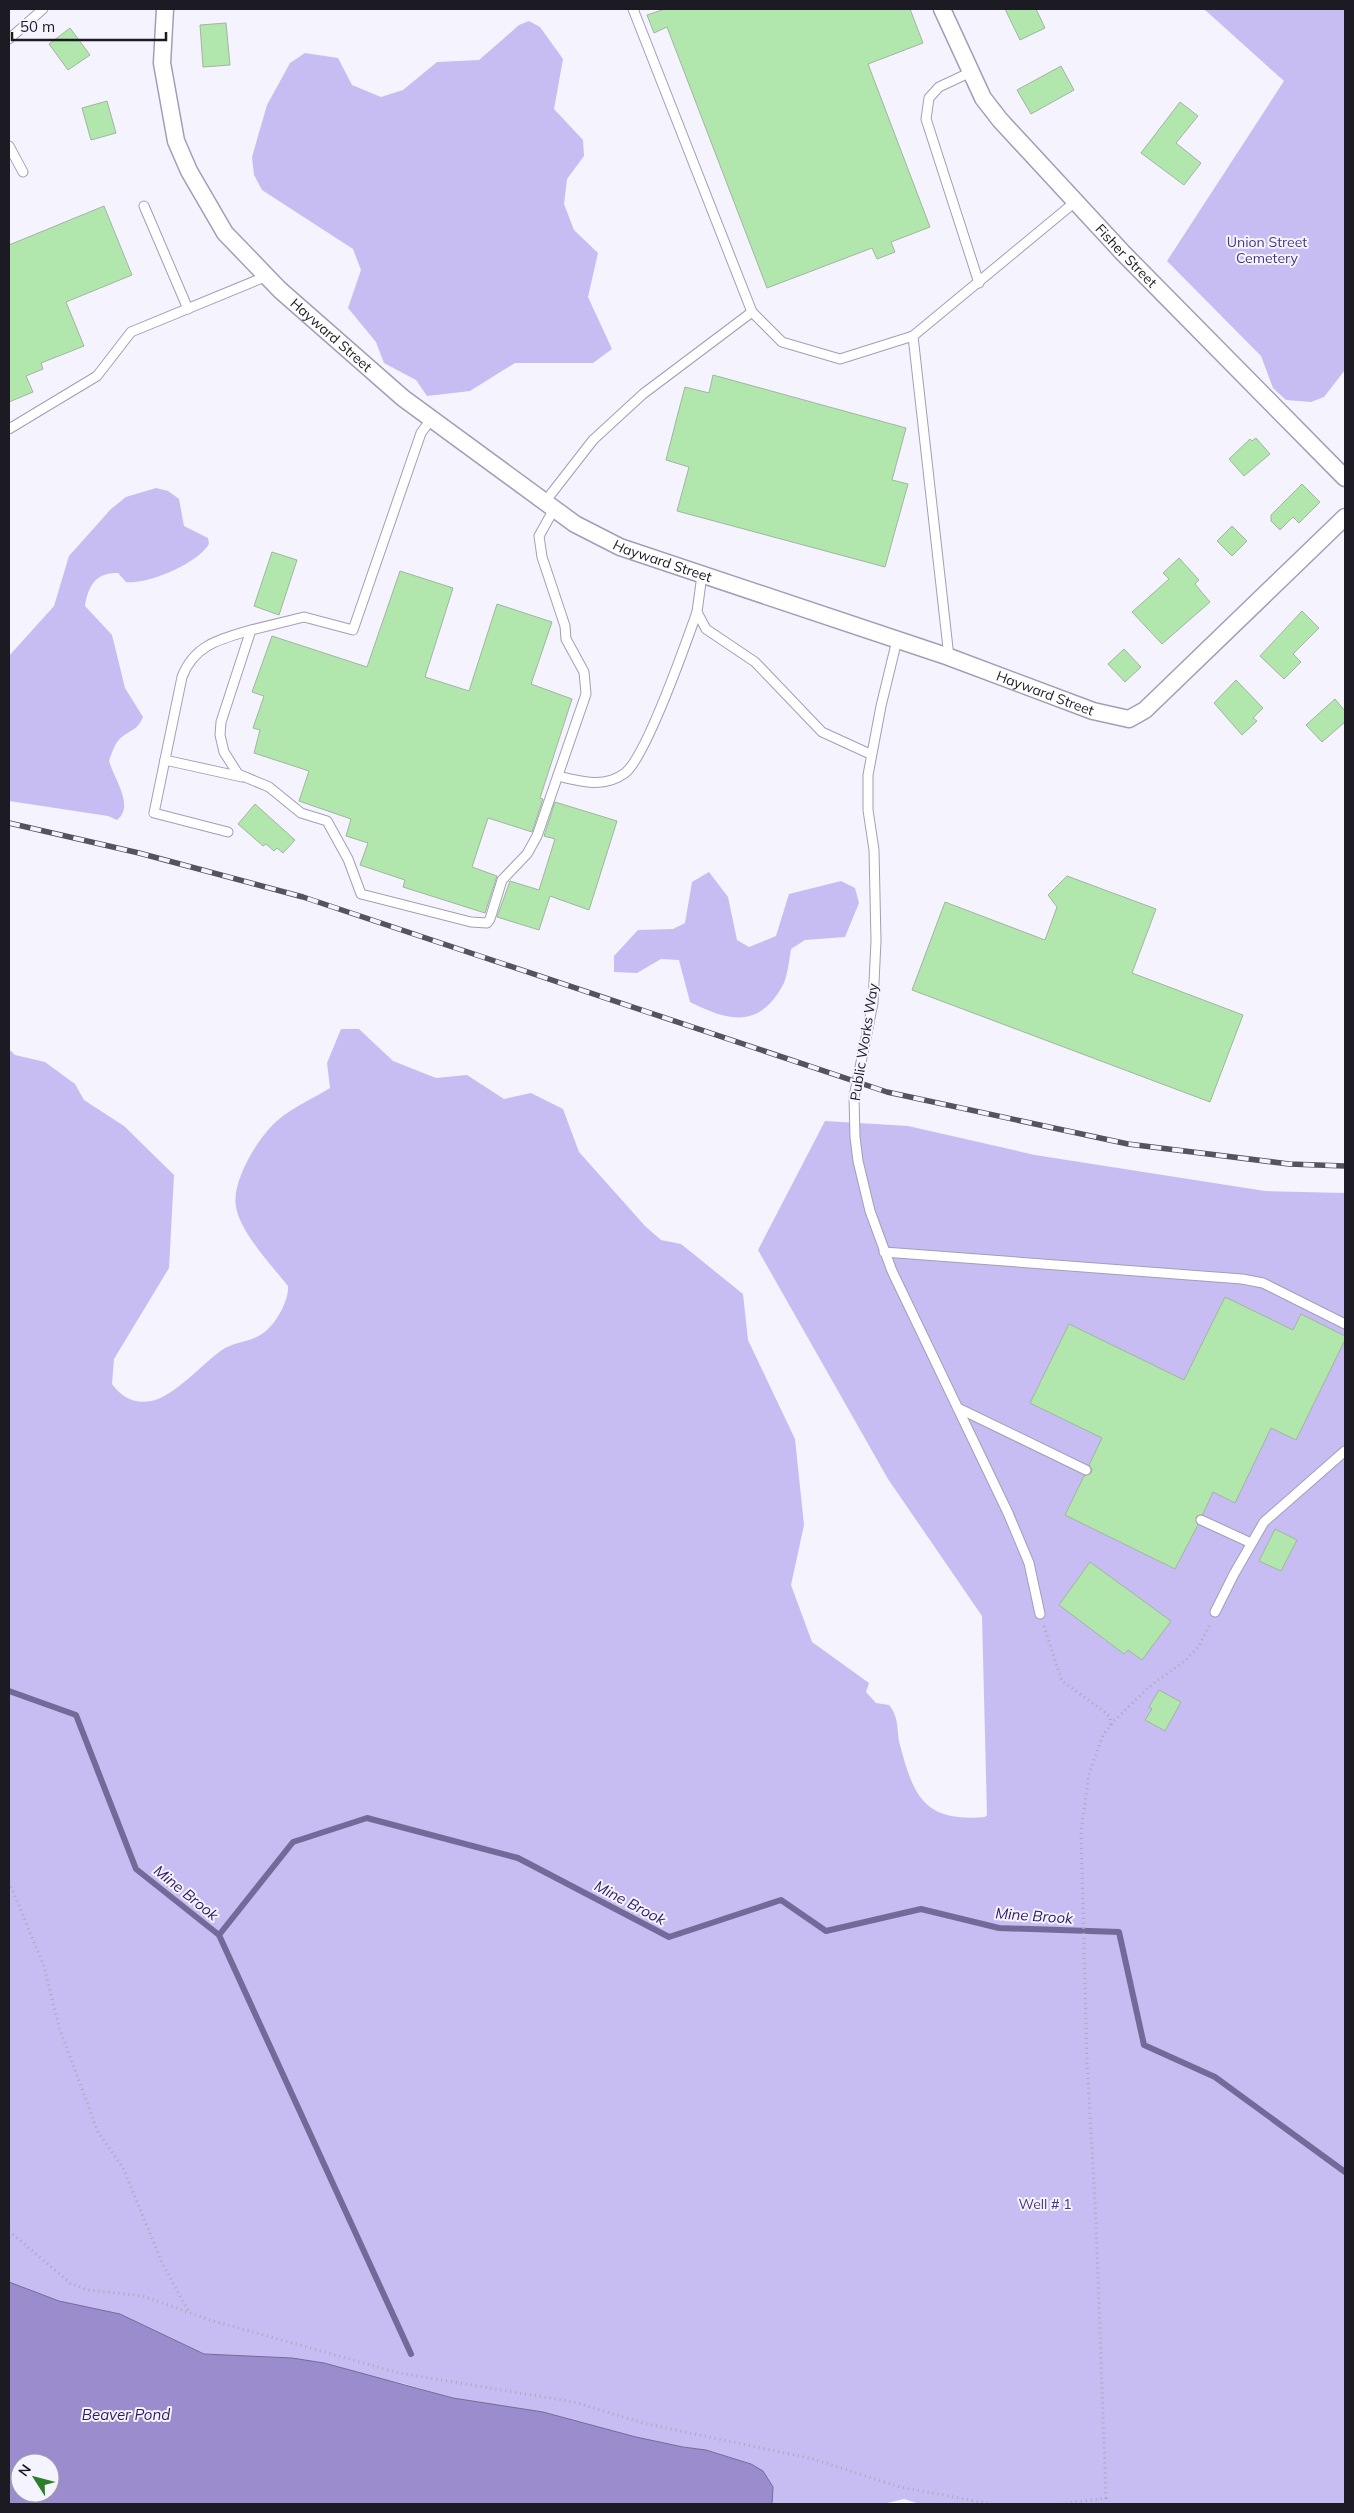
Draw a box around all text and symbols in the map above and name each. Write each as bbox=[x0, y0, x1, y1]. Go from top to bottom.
scale bar bbox=[12, 10, 166, 42]
text: 50 m bbox=[20, 17, 55, 36]
street label: Fisher Street bbox=[1091, 220, 1161, 291]
park label: Union Street Cemetery bbox=[1227, 233, 1307, 267]
street label: Hayward Street bbox=[287, 294, 376, 376]
street label: Hayward Street bbox=[610, 536, 714, 586]
street label: Hayward Street bbox=[994, 667, 1097, 720]
street label: Public Works Way bbox=[846, 981, 882, 1102]
water label: Mine Brook bbox=[150, 1861, 223, 1925]
water label: Mine Brook bbox=[591, 1876, 670, 1930]
water label: Mine Brook bbox=[995, 1903, 1075, 1928]
park label: Well # 1 bbox=[1018, 2195, 1072, 2213]
water label: Beaver Pond bbox=[82, 2405, 170, 2424]
north arrow bbox=[10, 2453, 60, 2503]
text: N bbox=[14, 2461, 35, 2480]

